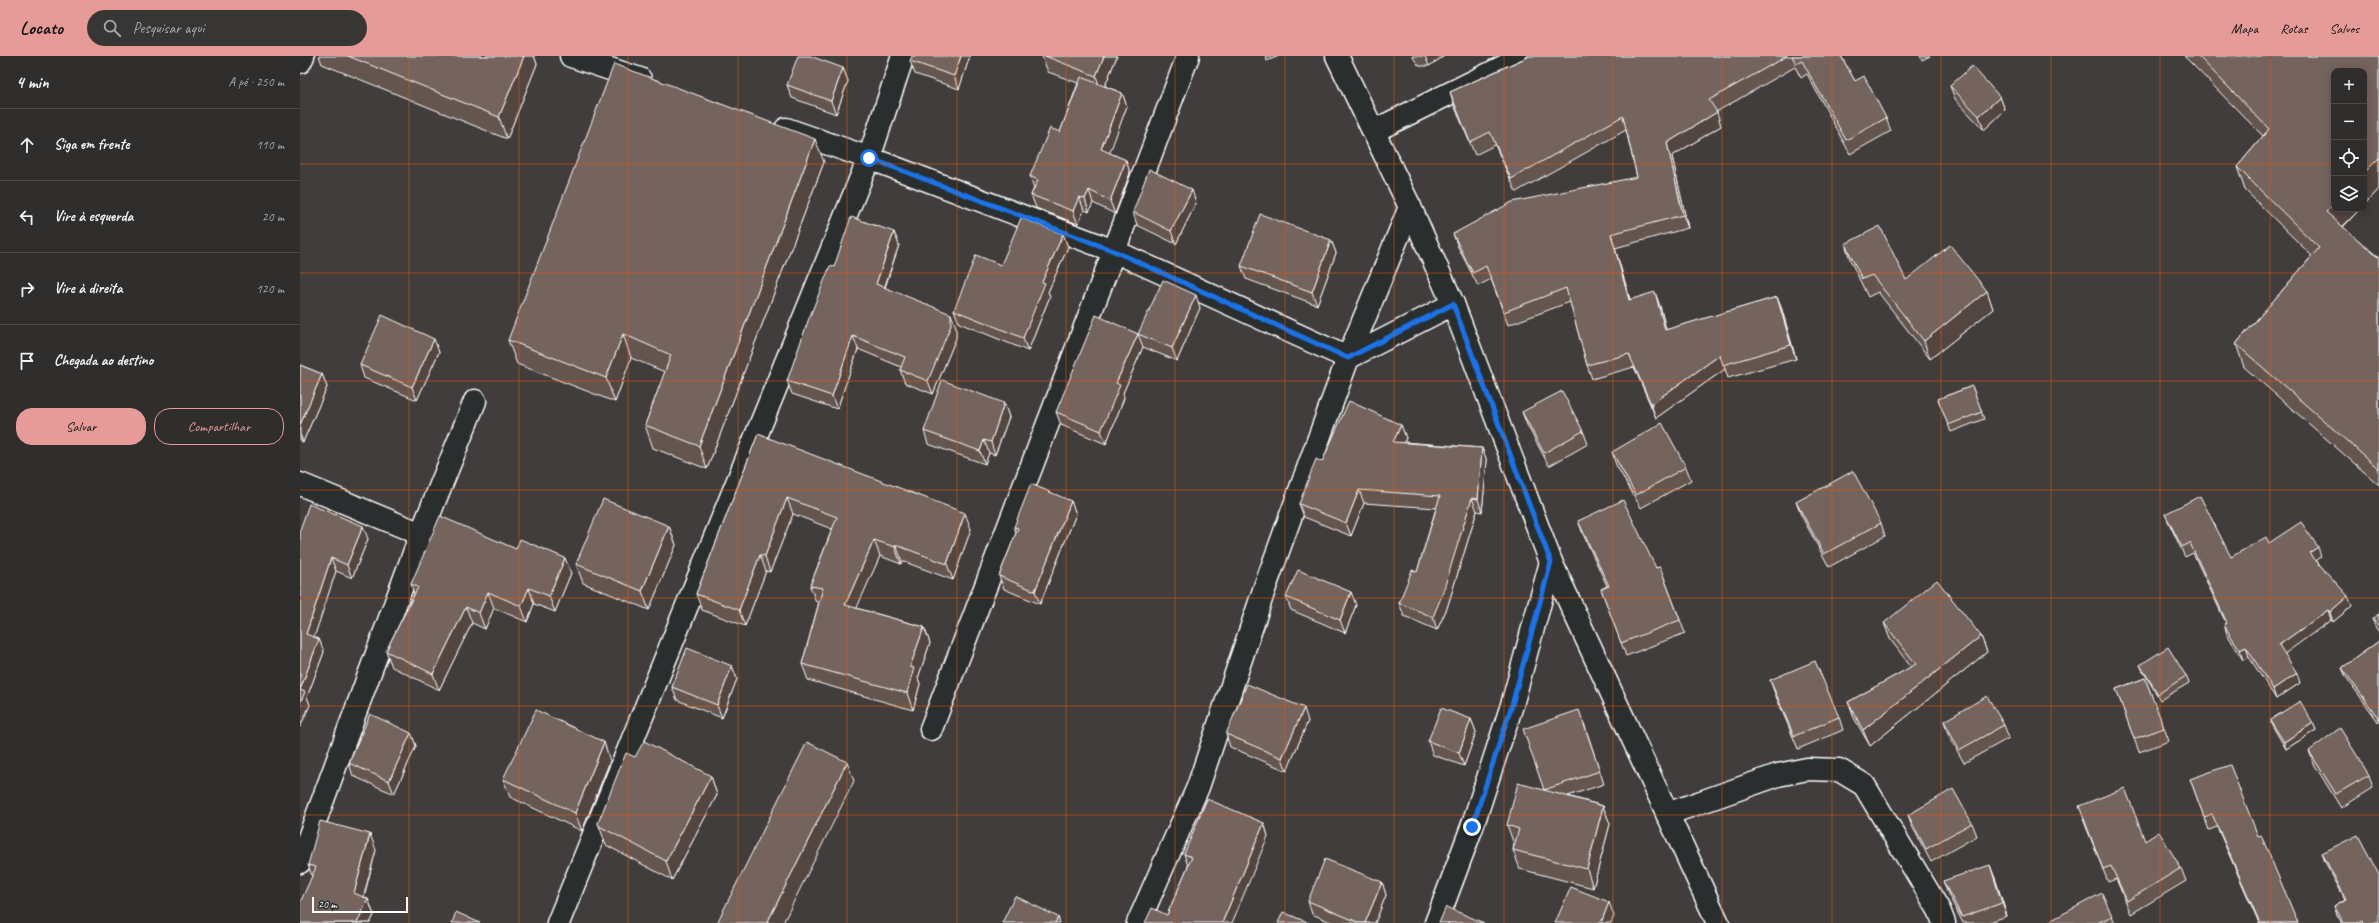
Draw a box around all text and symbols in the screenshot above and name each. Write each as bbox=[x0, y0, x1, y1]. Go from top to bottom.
search box bbox=[87, 10, 367, 46]
text: Locato bbox=[20, 16, 63, 40]
icon: search bbox=[101, 17, 123, 39]
text: Pesquisar aqui bbox=[133, 19, 204, 38]
text: Mapa bbox=[2231, 20, 2258, 37]
text: Rotas bbox=[2280, 20, 2308, 37]
text: Salvos bbox=[2330, 20, 2359, 37]
map controls bbox=[2331, 68, 2367, 212]
button: + bbox=[2331, 68, 2367, 104]
text: 4 min bbox=[16, 72, 49, 93]
text: A pé · 250 m bbox=[228, 74, 284, 90]
button: − bbox=[2331, 104, 2367, 140]
icon: ahead bbox=[16, 134, 38, 156]
text: Siga em frente bbox=[54, 135, 130, 154]
text: 110 m bbox=[256, 137, 284, 153]
button: locate bbox=[2331, 140, 2367, 176]
route start bbox=[860, 149, 878, 167]
button: layers bbox=[2331, 176, 2367, 212]
icon: left bbox=[16, 206, 38, 228]
text: Vire à esquerda bbox=[54, 207, 133, 226]
text: 20 m bbox=[262, 209, 284, 225]
icon: right bbox=[16, 278, 38, 300]
text: Vire à direita bbox=[54, 279, 123, 298]
text: 120 m bbox=[256, 281, 284, 297]
icon: arrive bbox=[16, 350, 38, 372]
text: Chegada ao destino bbox=[54, 351, 153, 370]
button: Salvar bbox=[16, 408, 146, 445]
button: Compartilhar bbox=[154, 408, 284, 445]
route end bbox=[1463, 818, 1481, 836]
scale bar bbox=[312, 895, 408, 914]
text: 20 m bbox=[318, 897, 337, 911]

